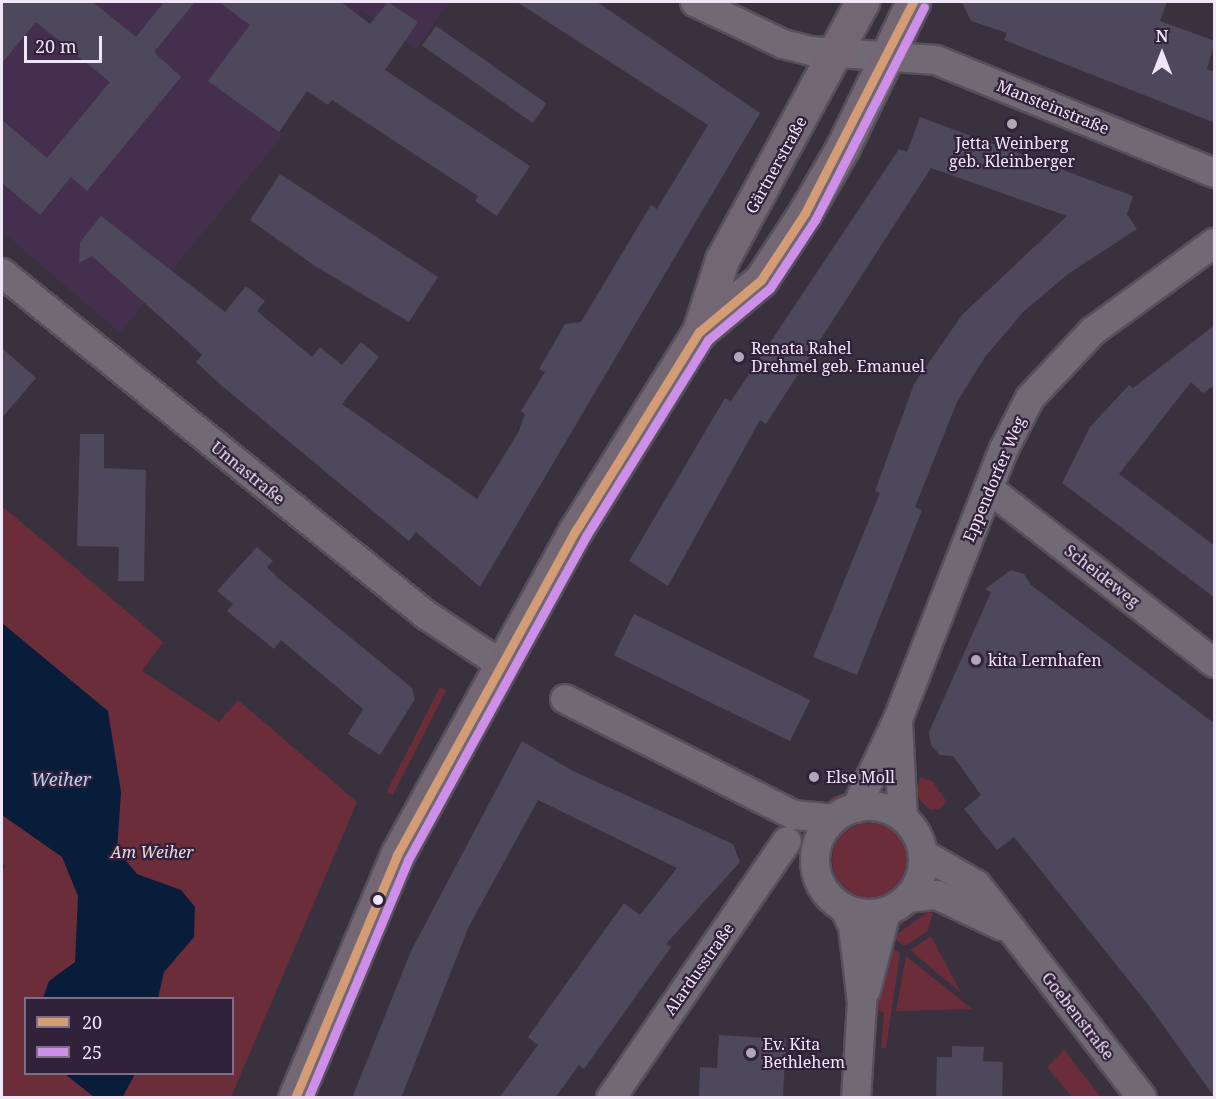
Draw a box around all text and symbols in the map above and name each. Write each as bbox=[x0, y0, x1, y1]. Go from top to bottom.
scale bar bbox=[27, 24, 105, 62]
north arrow bbox=[1132, 24, 1192, 84]
text: N bbox=[1156, 25, 1168, 47]
text: 20 m bbox=[35, 34, 77, 58]
street label: Mansteinstraße bbox=[994, 76, 1112, 138]
street label: Gärtnerstraße bbox=[741, 113, 811, 217]
marker: Jetta Weinberg geb. Kleinberger bbox=[1005, 117, 1019, 131]
place label: Jetta Weinberg geb. Kleinberger bbox=[949, 133, 1075, 171]
place label: Renata Rahel Drehmel geb. Emanuel bbox=[751, 338, 925, 376]
marker: Renata Rahel Drehmel geb. Emanuel bbox=[732, 350, 746, 364]
street label: Eppendorfer Weg bbox=[959, 413, 1029, 545]
street label: Unnastraße bbox=[207, 438, 289, 508]
street label: Scheideweg bbox=[1061, 541, 1143, 611]
place label: kita Lernhafen bbox=[988, 650, 1102, 670]
marker: kita Lernhafen bbox=[969, 653, 983, 667]
place label: Else Moll bbox=[826, 767, 895, 787]
water label: Weiher bbox=[31, 768, 91, 790]
marker: Else Moll bbox=[807, 770, 821, 784]
park label: Am Weiher bbox=[110, 842, 194, 862]
unlabelled marker bbox=[372, 894, 384, 906]
street label: Alardusstraße bbox=[660, 919, 738, 1019]
street label: Goebenstraße bbox=[1038, 968, 1118, 1064]
legend bbox=[24, 997, 234, 1075]
text: 20 bbox=[82, 1010, 102, 1034]
place label: Ev. Kita Bethlehem bbox=[763, 1034, 845, 1072]
text: 25 bbox=[82, 1040, 102, 1064]
marker: Ev. Kita Bethlehem bbox=[744, 1046, 758, 1060]

